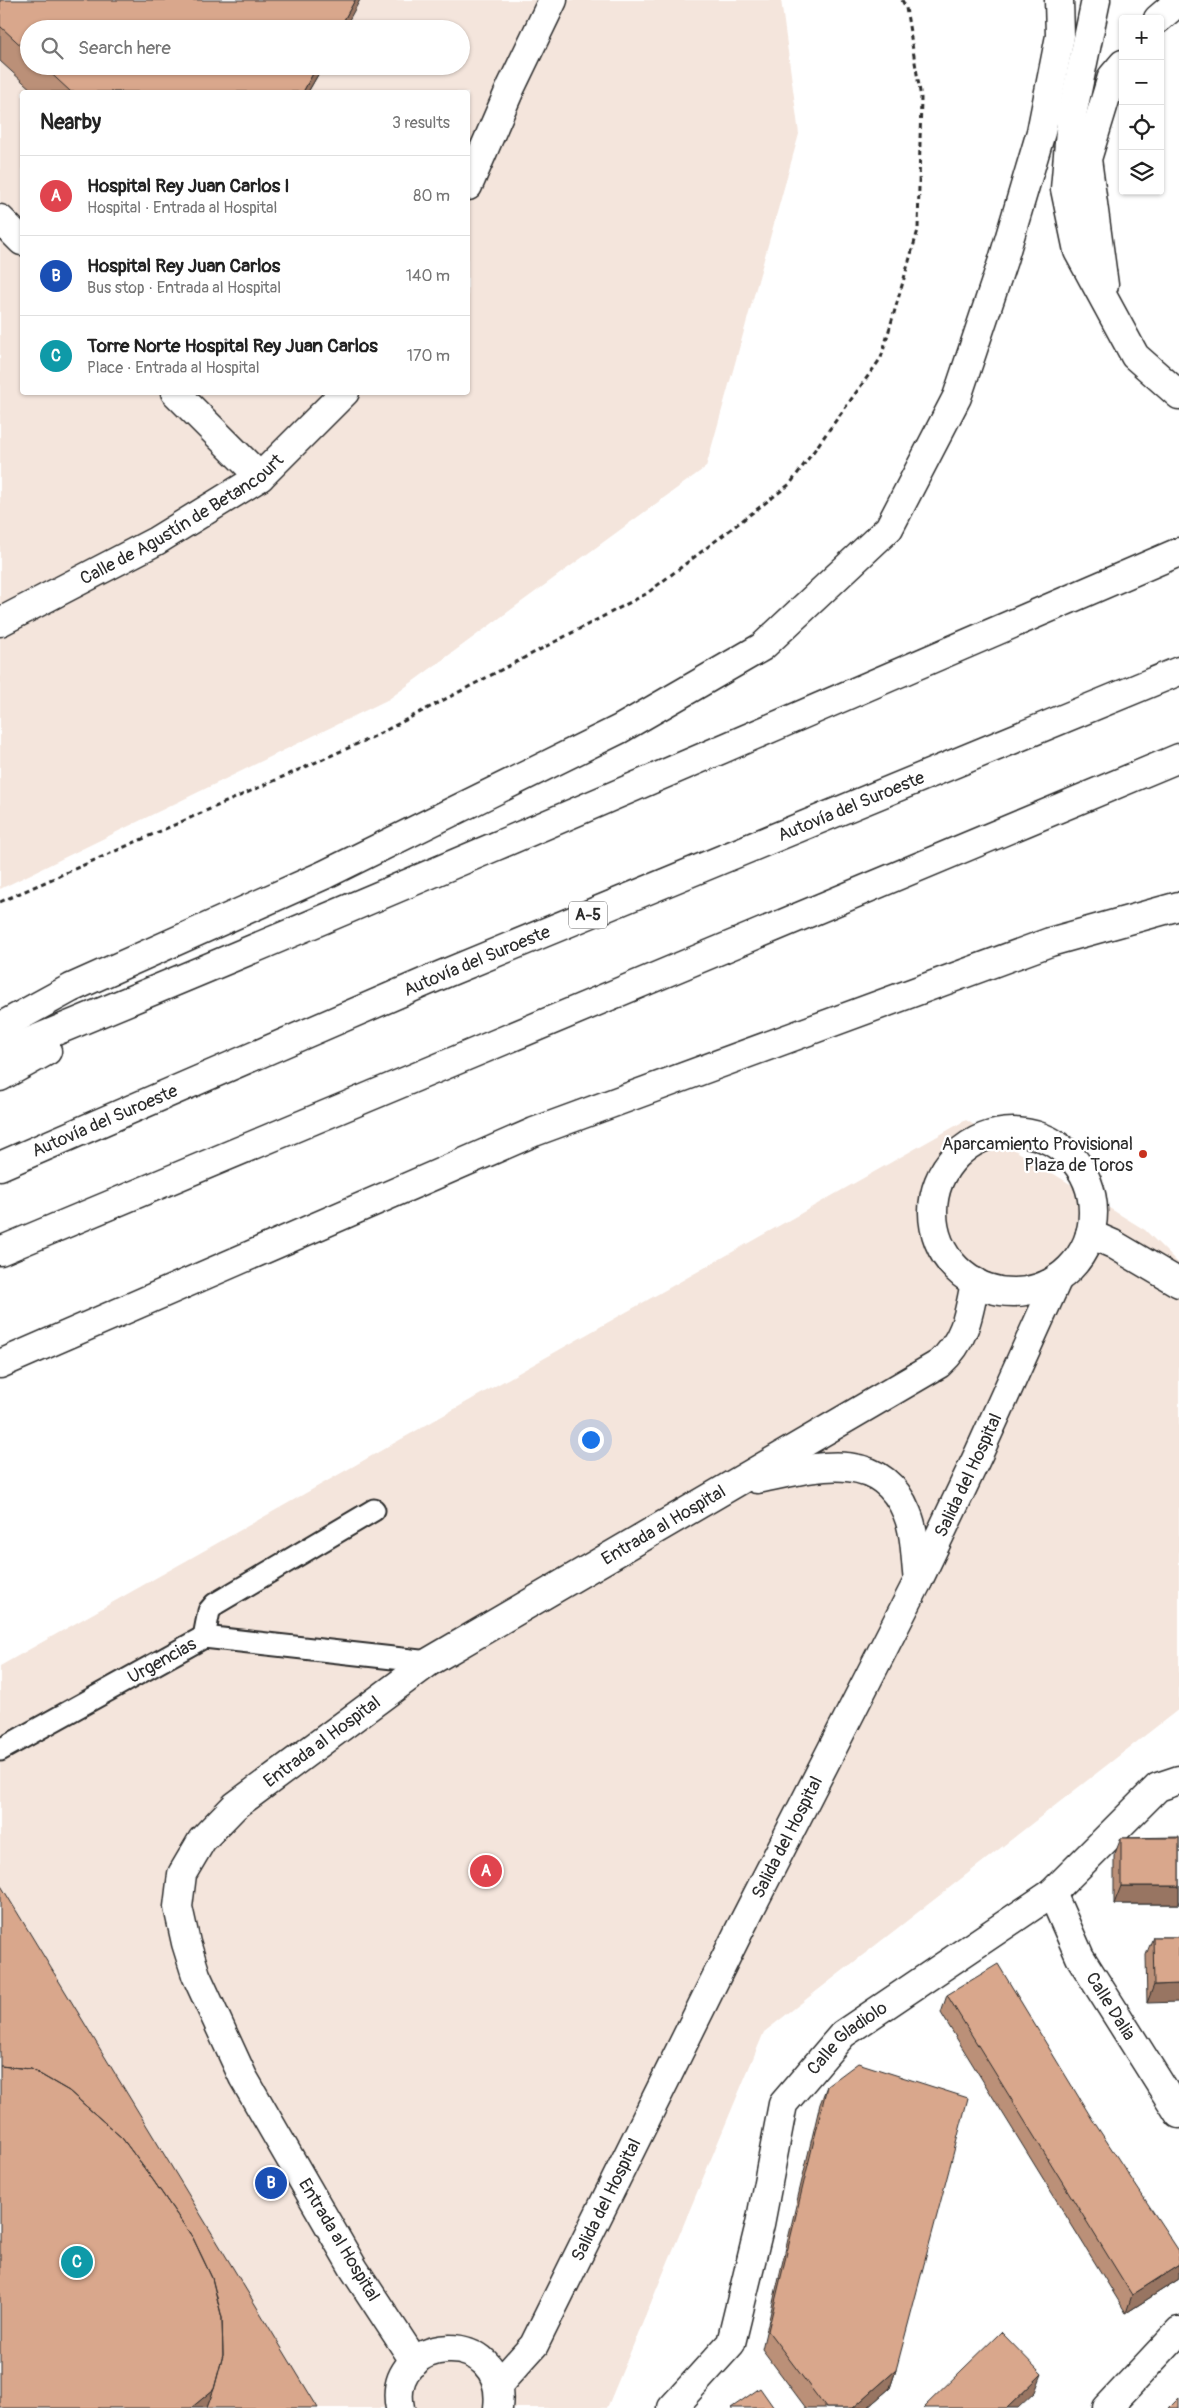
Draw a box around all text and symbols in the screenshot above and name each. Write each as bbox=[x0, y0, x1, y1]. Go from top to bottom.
map controls bbox=[1119, 15, 1164, 195]
button: + bbox=[1119, 15, 1164, 60]
search box bbox=[20, 20, 470, 75]
icon: search bbox=[38, 34, 66, 62]
text: Search here bbox=[78, 36, 171, 60]
button: − bbox=[1119, 60, 1164, 105]
button: locate bbox=[1119, 105, 1164, 150]
text: Nearby bbox=[40, 109, 101, 136]
text: 3 results bbox=[392, 113, 450, 133]
button: layers bbox=[1119, 150, 1164, 195]
text: Hospital Rey Juan Carlos I bbox=[87, 174, 290, 198]
text: A bbox=[51, 186, 61, 206]
text: 80 m bbox=[413, 186, 450, 206]
text: Hospital · Entrada al Hospital bbox=[87, 198, 277, 218]
text: Hospital Rey Juan Carlos bbox=[87, 254, 280, 278]
text: B bbox=[51, 266, 61, 286]
text: 140 m bbox=[406, 266, 450, 286]
text: Bus stop · Entrada al Hospital bbox=[87, 278, 281, 298]
text: Torre Norte Hospital Rey Juan Carlos bbox=[87, 334, 378, 358]
text: C bbox=[51, 346, 61, 366]
text: 170 m bbox=[407, 346, 450, 366]
text: Place · Entrada al Hospital bbox=[87, 358, 259, 378]
street label: Calle de Agustín de Betancourt bbox=[76, 448, 289, 590]
street label: Autovía del Suroeste bbox=[774, 766, 928, 847]
road number: A-5 bbox=[569, 902, 607, 928]
street label: Autovía del Suroeste bbox=[400, 920, 554, 1002]
street label: Autovía del Suroeste bbox=[28, 1079, 181, 1162]
place label: Aparcamiento Provisional Plaza de Toros bbox=[942, 1133, 1133, 1177]
marker: Aparcamiento Provisional Plaza de Toros bbox=[1137, 1148, 1149, 1160]
street label: Salida del Hospital bbox=[929, 1410, 1007, 1541]
your location bbox=[578, 1427, 604, 1453]
street label: Entrada al Hospital bbox=[597, 1480, 730, 1570]
street label: Urgencias bbox=[123, 1632, 200, 1689]
street label: Entrada al Hospital bbox=[259, 1691, 385, 1792]
street label: Salida del Hospital bbox=[746, 1772, 828, 1902]
pin: A bbox=[470, 1852, 502, 1890]
street label: Calle Dalia bbox=[1081, 1968, 1141, 2045]
street label: Calle Gladiolo bbox=[802, 1996, 892, 2080]
street label: Salida del Hospital bbox=[566, 2134, 646, 2265]
pin: B bbox=[255, 2164, 287, 2202]
street label: Entrada al Hospital bbox=[293, 2174, 385, 2306]
pin: C bbox=[61, 2243, 93, 2281]

